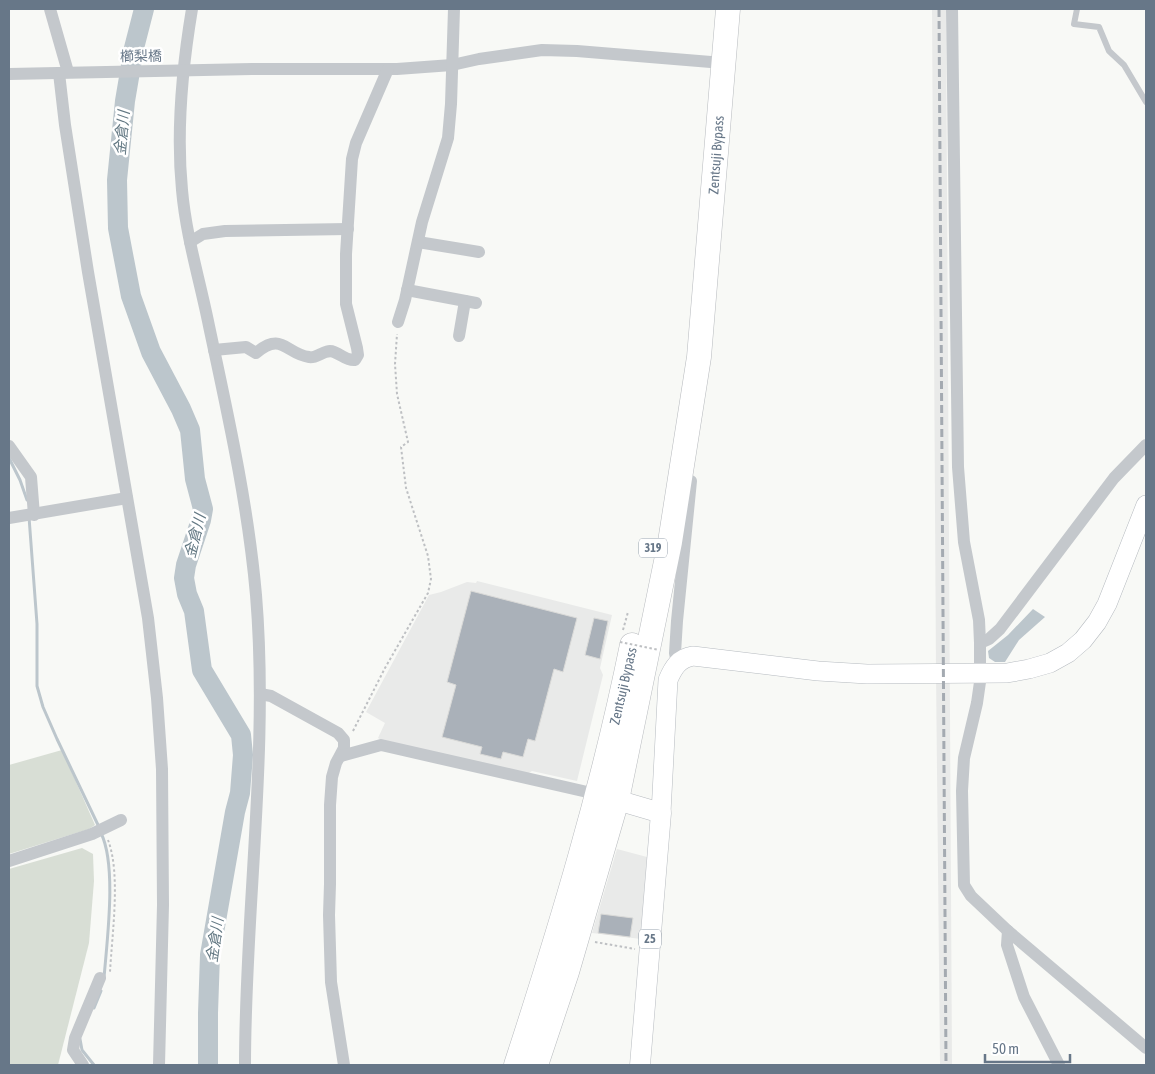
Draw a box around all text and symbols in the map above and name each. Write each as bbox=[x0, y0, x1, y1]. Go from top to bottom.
street label: 櫛梨橋 bbox=[120, 48, 162, 64]
water label: 金倉川 bbox=[111, 108, 132, 156]
street label: Zentsuji Bypass bbox=[705, 115, 727, 195]
water label: 金倉川 bbox=[181, 510, 209, 560]
road number: 319 bbox=[639, 538, 667, 558]
street label: Zentsuji Bypass bbox=[606, 646, 640, 726]
water label: 金倉川 bbox=[203, 914, 226, 963]
road number: 25 bbox=[639, 930, 661, 949]
scale bar bbox=[985, 1032, 1070, 1064]
text: 50 m bbox=[992, 1040, 1019, 1057]

